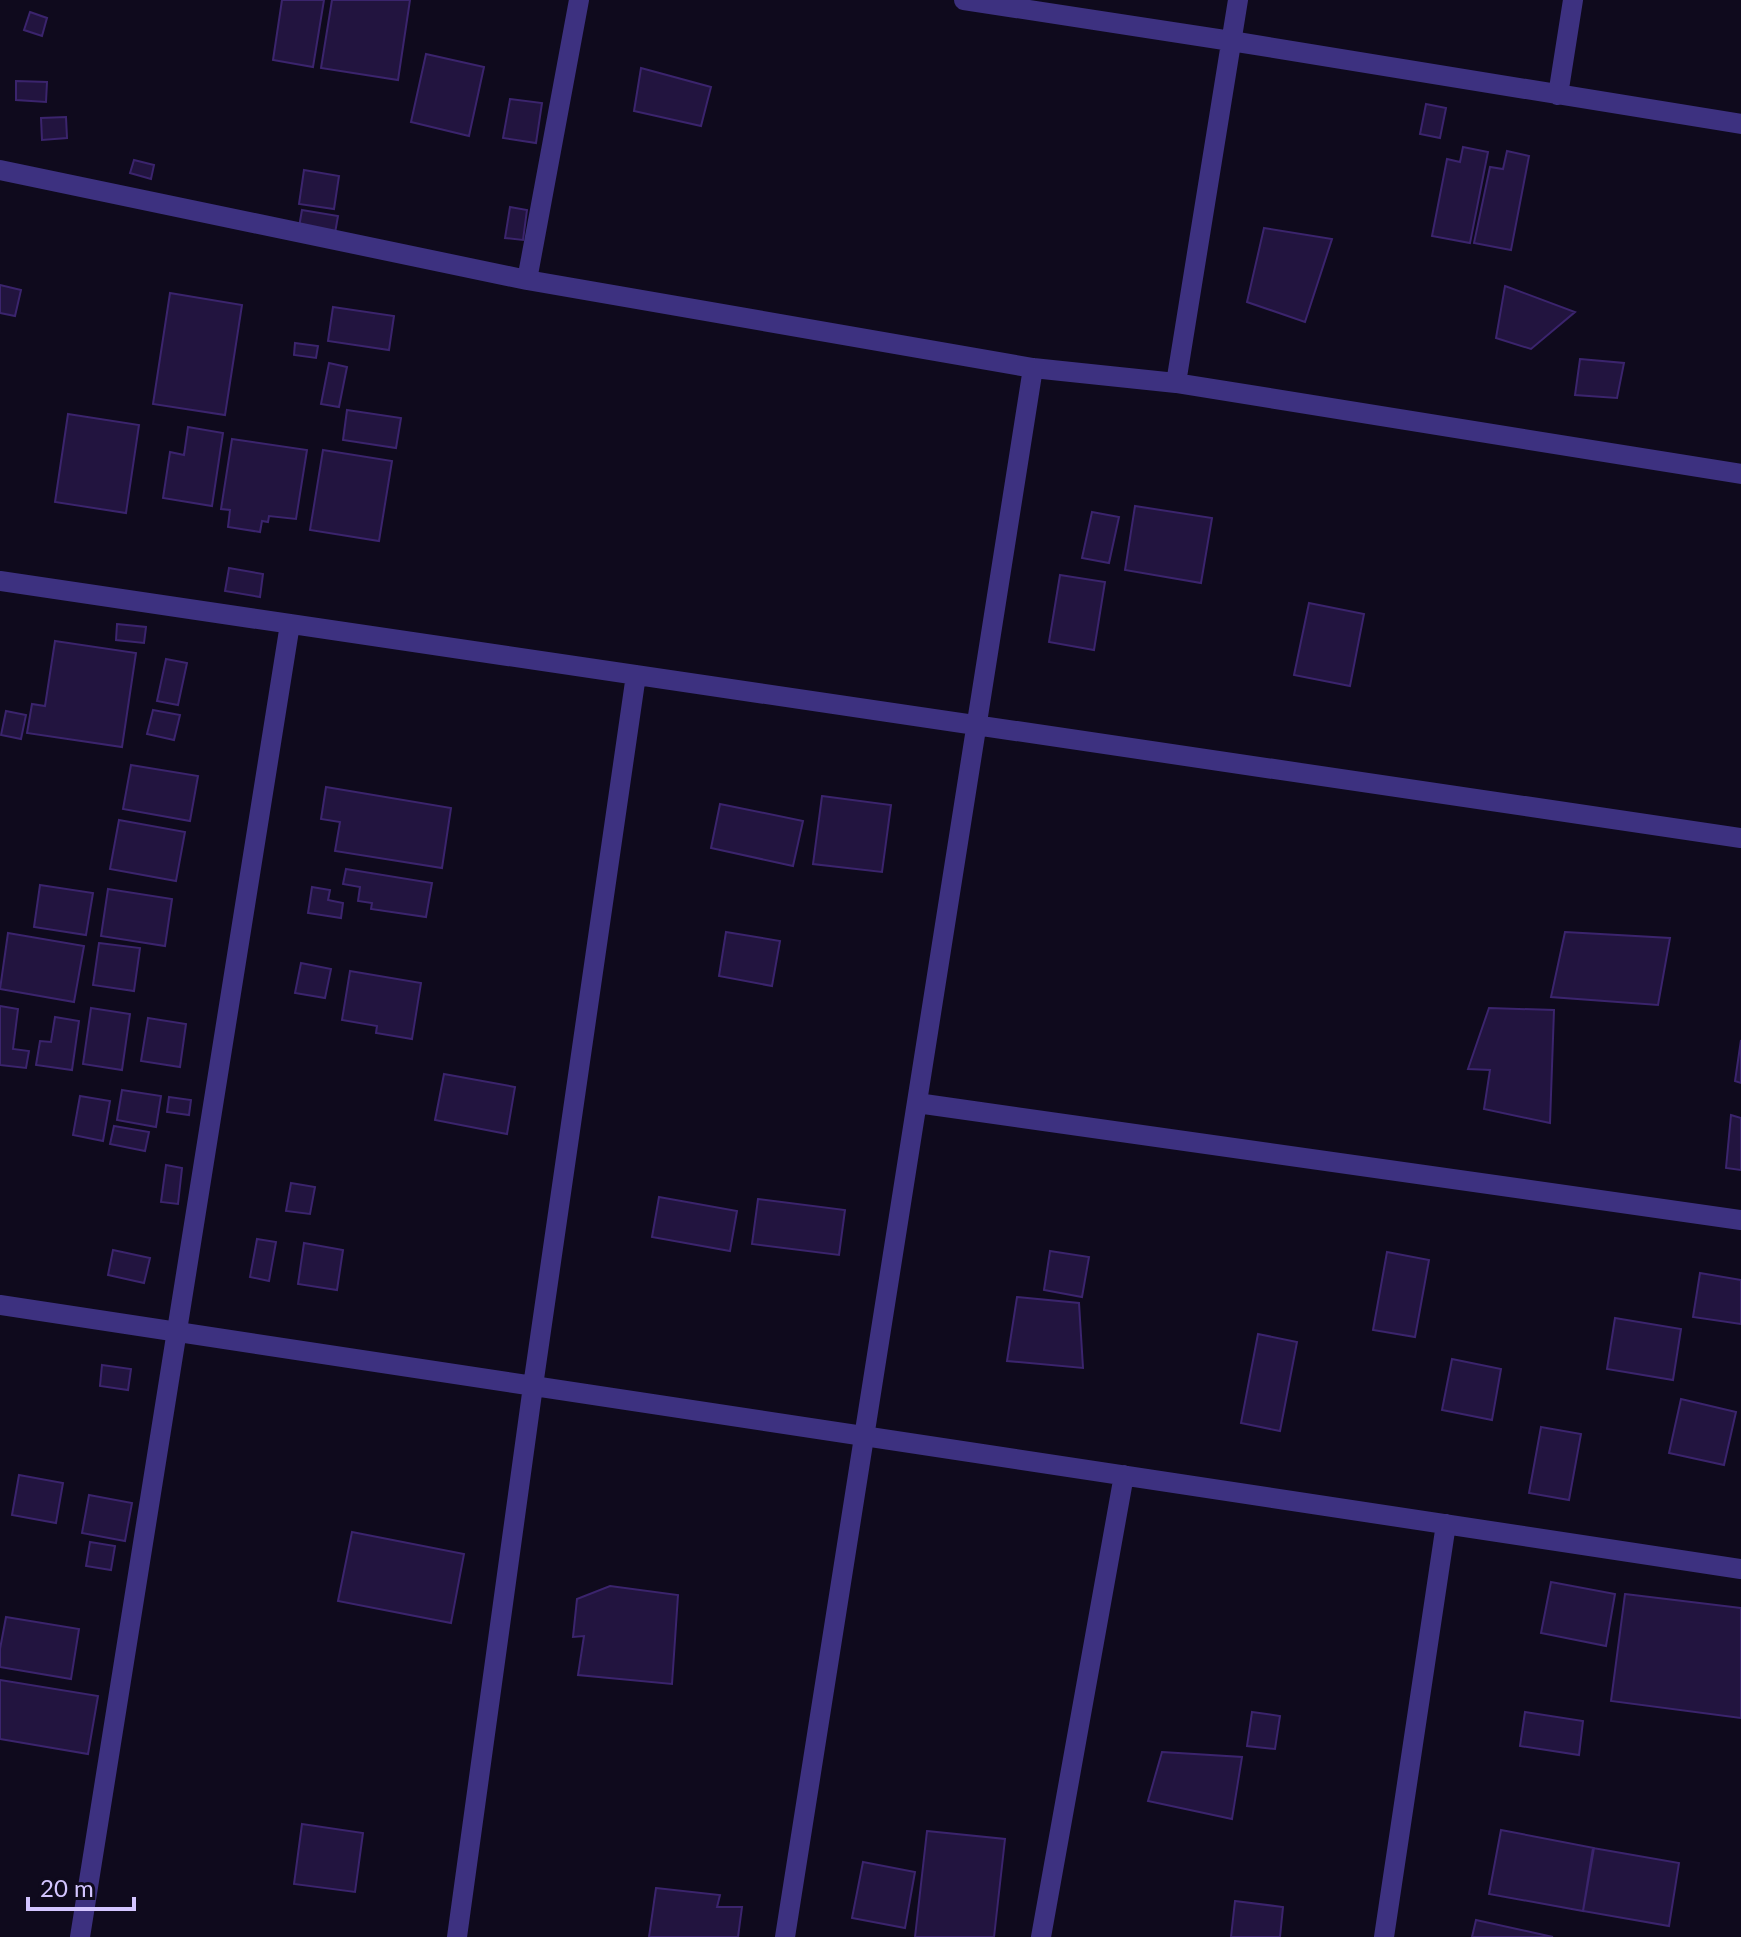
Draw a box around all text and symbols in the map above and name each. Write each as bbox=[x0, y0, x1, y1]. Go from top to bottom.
scale bar bbox=[28, 1861, 134, 1911]
text: 20 m bbox=[40, 1873, 94, 1902]

